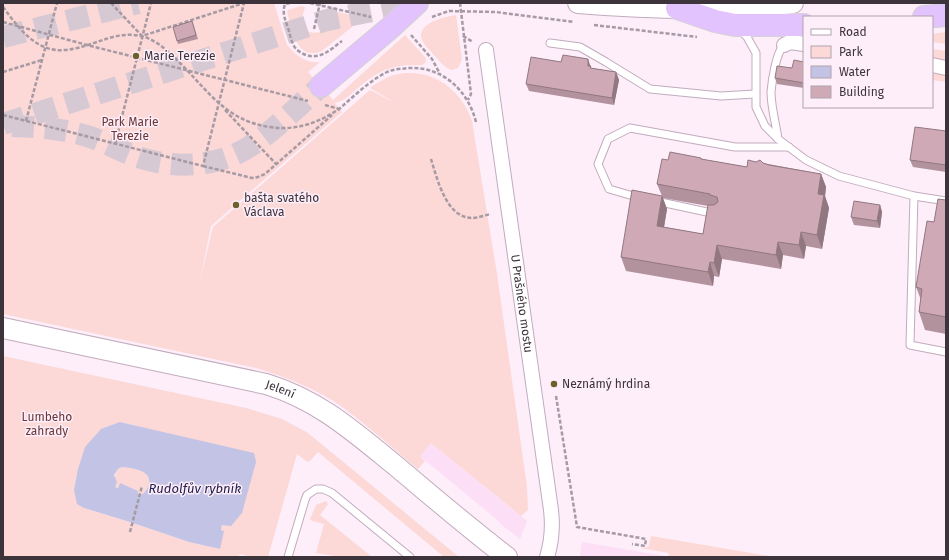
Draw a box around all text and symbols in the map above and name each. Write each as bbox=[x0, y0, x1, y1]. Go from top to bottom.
legend bbox=[803, 16, 933, 108]
text: Road bbox=[839, 25, 867, 39]
text: Park bbox=[839, 45, 863, 59]
place label: Marie Terezie bbox=[144, 49, 216, 63]
marker: Marie Terezie bbox=[131, 51, 141, 61]
text: Water bbox=[839, 65, 871, 79]
text: Building bbox=[839, 85, 885, 99]
park label: Park Marie Terezie bbox=[101, 115, 159, 143]
place label: bašta svatého Václava bbox=[244, 191, 319, 219]
marker: bašta svatého Václava bbox=[231, 200, 241, 210]
street label: U Prašného mostu bbox=[508, 253, 536, 354]
street label: Jelení bbox=[264, 377, 298, 401]
place label: Neznámý hrdina bbox=[562, 377, 650, 391]
marker: Neznámý hrdina bbox=[549, 379, 559, 389]
park label: Lumbeho zahrady bbox=[22, 410, 72, 438]
water label: Rudolfův rybník bbox=[149, 481, 241, 496]

